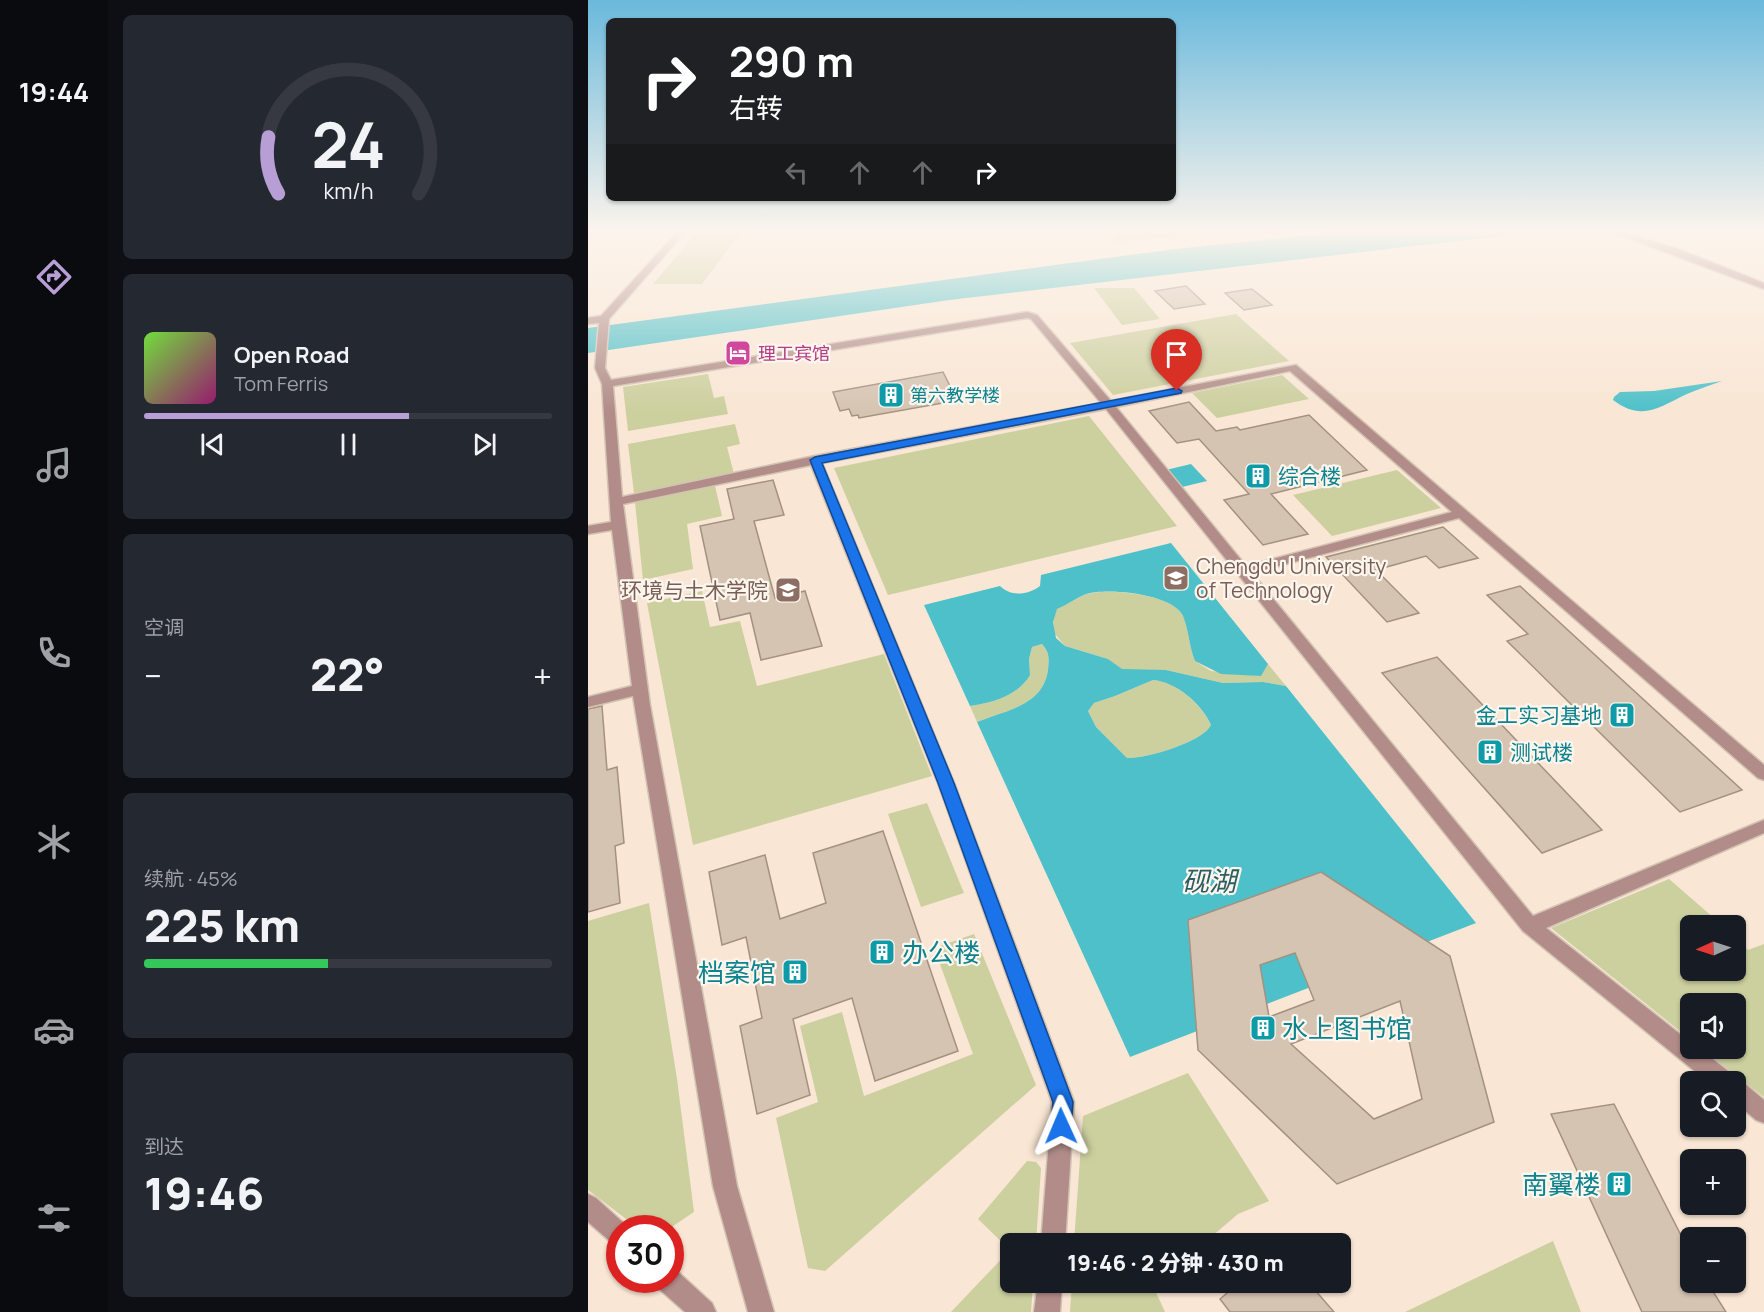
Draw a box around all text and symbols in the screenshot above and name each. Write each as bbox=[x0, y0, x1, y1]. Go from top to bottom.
text: 290 m bbox=[729, 32, 854, 90]
icon: right bbox=[630, 42, 708, 120]
text: 19:44 bbox=[19, 73, 89, 110]
text: 右转 bbox=[729, 89, 783, 126]
text: 24 bbox=[311, 101, 385, 187]
icon: left bbox=[780, 156, 813, 189]
icon: ahead bbox=[843, 156, 876, 189]
icon: ahead bbox=[906, 156, 939, 189]
icon: right bbox=[969, 156, 1002, 189]
text: km/h bbox=[323, 177, 373, 206]
icon: directions bbox=[33, 256, 75, 298]
pin bbox=[1151, 329, 1202, 391]
hotel icon: 理工宾馆 bbox=[723, 338, 753, 368]
icon: arrive bbox=[1160, 338, 1193, 371]
text: Open Road bbox=[234, 340, 349, 370]
place label: 理工宾馆 bbox=[758, 341, 830, 365]
text: Tom Ferris bbox=[234, 370, 328, 397]
building icon: 第六教学楼 bbox=[876, 380, 906, 410]
place label: 第六教学楼 bbox=[910, 383, 1000, 407]
icon: previous bbox=[196, 428, 229, 461]
icon: pause bbox=[332, 428, 365, 461]
icon: next bbox=[468, 428, 501, 461]
icon: music bbox=[33, 444, 75, 486]
building icon: 综合楼 bbox=[1243, 461, 1273, 491]
place label: 综合楼 bbox=[1278, 462, 1341, 490]
place label: Chengdu University of Technology bbox=[1196, 552, 1386, 604]
school or university icon: Chengdu University of Technology bbox=[1161, 563, 1191, 593]
school or university icon: 环境与土木学院 bbox=[773, 575, 803, 605]
place label: 环境与土木学院 bbox=[621, 576, 768, 604]
text: 空调 bbox=[144, 614, 184, 641]
icon: phone bbox=[33, 632, 75, 674]
text: 22° bbox=[310, 643, 385, 705]
text: − bbox=[144, 653, 162, 698]
text: + bbox=[533, 653, 552, 698]
building icon: 金工实习基地 bbox=[1607, 700, 1637, 730]
place label: 金工实习基地 bbox=[1476, 701, 1602, 729]
building icon: 测试楼 bbox=[1475, 737, 1505, 767]
place label: 测试楼 bbox=[1510, 738, 1573, 766]
icon: climate bbox=[33, 821, 75, 863]
water label: 砚湖 bbox=[1182, 862, 1240, 899]
text: 续航 · 45% bbox=[144, 865, 238, 892]
text: 225 km bbox=[144, 894, 300, 956]
north arrow bbox=[1680, 915, 1746, 981]
map controls bbox=[1680, 915, 1746, 1293]
place label: 办公楼 bbox=[902, 934, 980, 970]
building icon: 办公楼 bbox=[867, 937, 897, 967]
place label: 档案馆 bbox=[698, 954, 776, 990]
building icon: 档案馆 bbox=[780, 957, 810, 987]
button: sound bbox=[1680, 993, 1746, 1059]
icon: car bbox=[33, 1009, 75, 1051]
place label: 水上图书馆 bbox=[1282, 1010, 1412, 1046]
building icon: 水上图书馆 bbox=[1248, 1013, 1278, 1043]
button: search bbox=[1680, 1071, 1746, 1137]
position arrow bbox=[1029, 1094, 1093, 1158]
text: 到达 bbox=[144, 1133, 184, 1160]
button: + bbox=[1680, 1149, 1746, 1215]
text: 19:46 bbox=[144, 1162, 264, 1224]
place label: 南翼楼 bbox=[1522, 1166, 1600, 1202]
building icon: 南翼楼 bbox=[1604, 1169, 1634, 1199]
icon: filters bbox=[33, 1197, 75, 1239]
speed limit sign: 30 bbox=[606, 1215, 684, 1293]
button: − bbox=[1680, 1227, 1746, 1293]
text: 19:46 · 2 分钟 · 430 m bbox=[1067, 1248, 1284, 1278]

